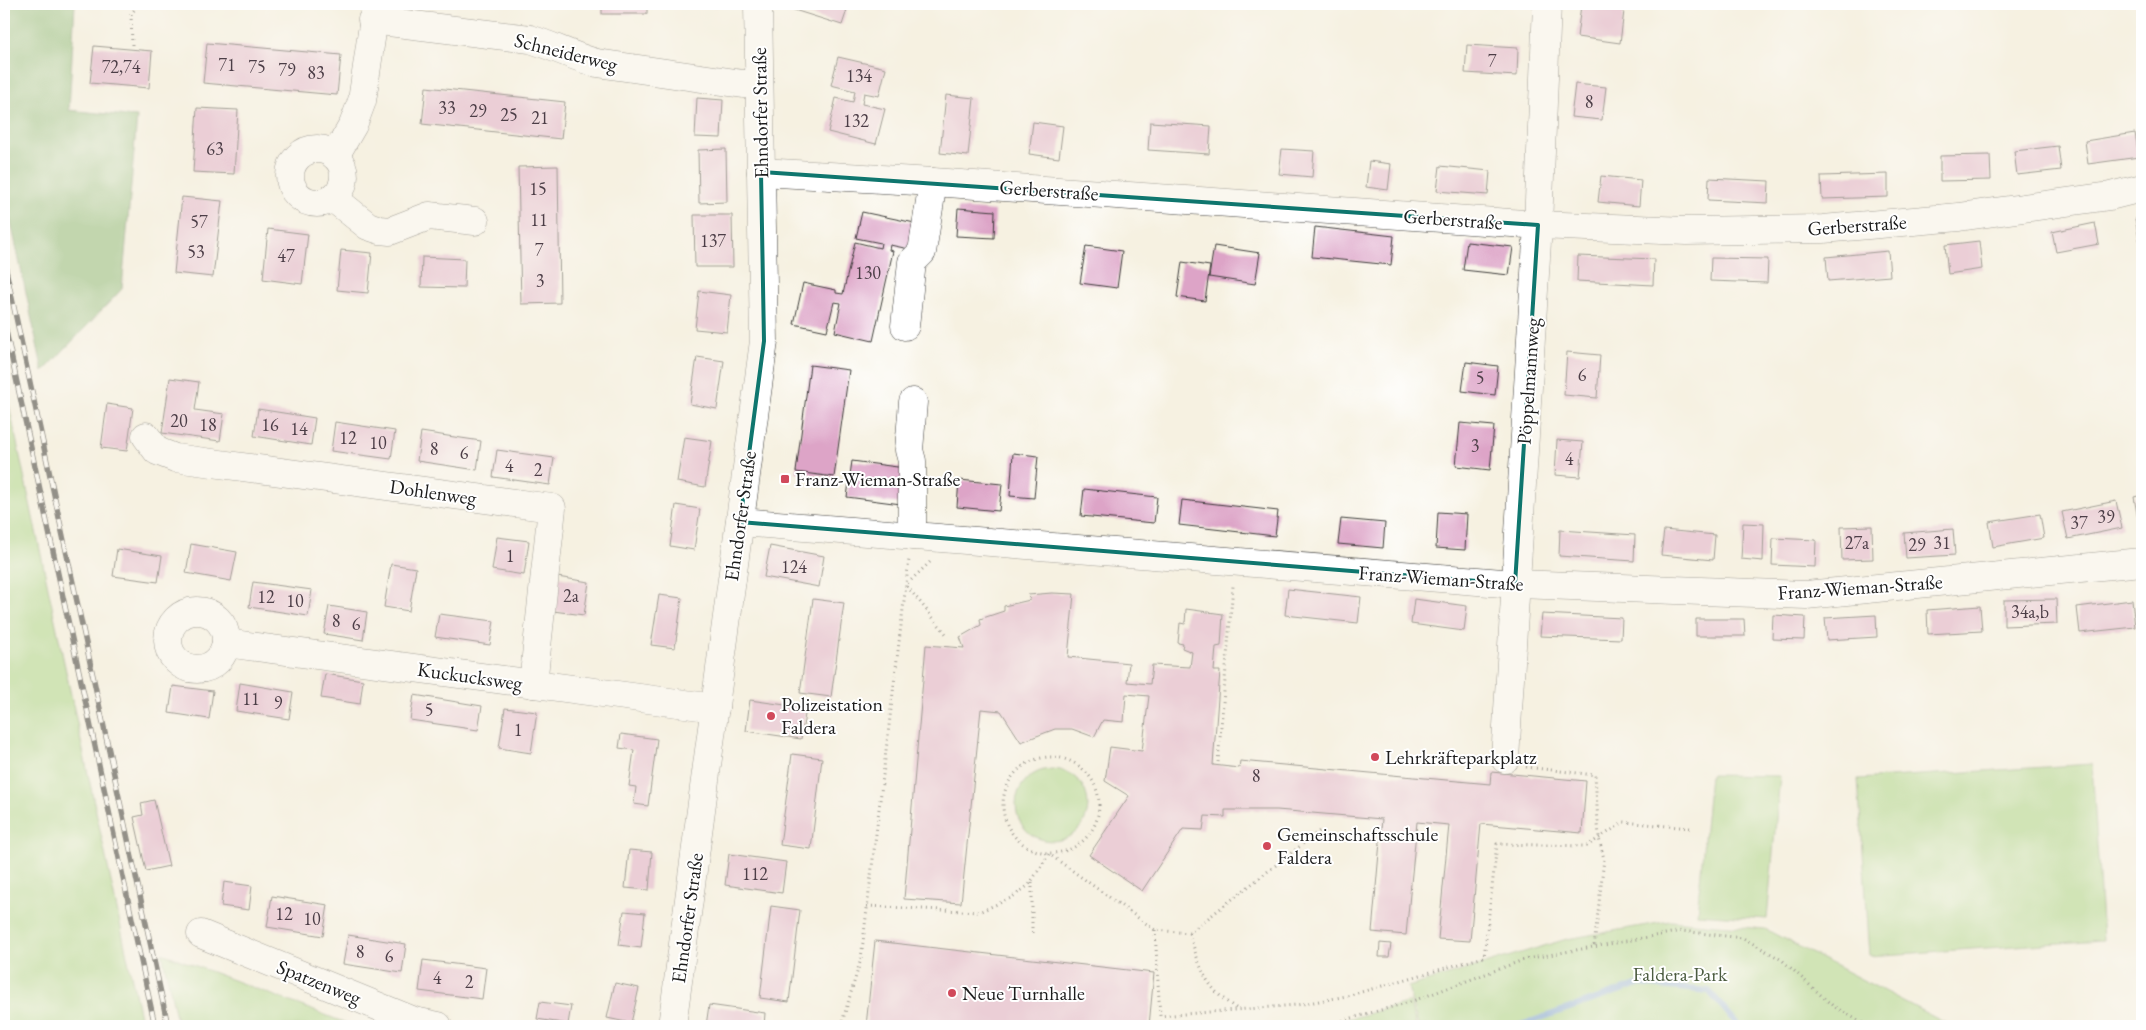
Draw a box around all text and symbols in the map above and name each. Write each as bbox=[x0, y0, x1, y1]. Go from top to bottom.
street label: Schneiderweg bbox=[512, 27, 621, 77]
street label: Ehndorfer Straße bbox=[746, 47, 774, 179]
house number: 7 bbox=[1488, 49, 1497, 72]
house number: 71 bbox=[218, 53, 236, 76]
house number: 72,74 bbox=[102, 55, 141, 78]
house number: 75 bbox=[248, 55, 266, 78]
house number: 79 bbox=[278, 58, 296, 81]
house number: 83 bbox=[307, 61, 325, 84]
house number: 134 bbox=[846, 64, 872, 87]
house number: 8 bbox=[1585, 90, 1593, 113]
house number: 33 bbox=[438, 96, 456, 119]
house number: 29 bbox=[469, 99, 487, 122]
house number: 25 bbox=[500, 103, 518, 126]
house number: 21 bbox=[531, 106, 549, 129]
house number: 132 bbox=[843, 109, 869, 132]
house number: 63 bbox=[206, 137, 224, 160]
street label: Gerberstraße bbox=[999, 174, 1100, 206]
house number: 15 bbox=[529, 177, 547, 200]
street label: Gerberstraße bbox=[1403, 203, 1504, 235]
house number: 11 bbox=[530, 208, 548, 231]
street label: Gerberstraße bbox=[1807, 209, 1908, 241]
house number: 57 bbox=[190, 210, 208, 233]
house number: 137 bbox=[700, 229, 726, 252]
house number: 7 bbox=[535, 238, 544, 261]
house number: 53 bbox=[187, 240, 205, 263]
house number: 47 bbox=[277, 244, 295, 267]
house number: 130 bbox=[855, 261, 881, 284]
house number: 3 bbox=[536, 269, 544, 292]
street label: Pöppelmannweg bbox=[1511, 316, 1545, 445]
house number: 6 bbox=[1578, 363, 1587, 386]
house number: 5 bbox=[1476, 366, 1484, 389]
house number: 20 bbox=[170, 409, 188, 432]
house number: 18 bbox=[199, 413, 217, 436]
house number: 16 bbox=[261, 413, 279, 436]
house number: 14 bbox=[290, 417, 308, 440]
house number: 12 bbox=[339, 426, 357, 449]
house number: 10 bbox=[369, 431, 387, 454]
house number: 3 bbox=[1471, 434, 1479, 457]
house number: 8 bbox=[430, 437, 438, 460]
house number: 6 bbox=[460, 441, 469, 464]
house number: 4 bbox=[1565, 447, 1574, 470]
street label: Ehndorfer Straße bbox=[718, 449, 762, 583]
house number: 4 bbox=[505, 454, 514, 477]
house number: 2 bbox=[534, 458, 543, 481]
place label: Franz-Wieman-Straße bbox=[795, 466, 961, 492]
street label: Dohlenweg bbox=[388, 473, 478, 511]
marker: Franz-Wieman-Straße bbox=[779, 473, 791, 485]
house number: 39 bbox=[2097, 505, 2115, 528]
house number: 37 bbox=[2070, 511, 2088, 534]
house number: 27a bbox=[1845, 531, 1870, 554]
house number: 31 bbox=[1933, 531, 1951, 554]
house number: 29 bbox=[1908, 533, 1926, 556]
house number: 1 bbox=[506, 544, 514, 567]
house number: 124 bbox=[781, 555, 807, 578]
street label: Franz-Wieman-Straße bbox=[1358, 559, 1525, 597]
street label: Franz-Wieman-Straße bbox=[1777, 568, 1944, 606]
house number: 2a bbox=[563, 584, 580, 607]
house number: 12 bbox=[257, 585, 275, 608]
house number: 10 bbox=[286, 589, 304, 612]
house number: 34a,b bbox=[2011, 600, 2049, 623]
house number: 8 bbox=[332, 609, 340, 632]
house number: 6 bbox=[352, 612, 361, 635]
street label: Kuckucksweg bbox=[416, 656, 525, 696]
house number: 11 bbox=[242, 687, 260, 710]
house number: 9 bbox=[274, 691, 283, 714]
place label: Polizeistation Faldera bbox=[781, 691, 883, 740]
house number: 5 bbox=[425, 698, 433, 721]
marker: Polizeistation Faldera bbox=[765, 710, 777, 722]
house number: 1 bbox=[514, 718, 522, 741]
place label: Lehrkräfteparkplatz bbox=[1385, 744, 1537, 770]
marker: Lehrkräfteparkplatz bbox=[1369, 751, 1381, 763]
house number: 8 bbox=[1252, 764, 1260, 787]
place label: Gemeinschaftsschule Faldera bbox=[1277, 821, 1438, 870]
marker: Gemeinschaftsschule Faldera bbox=[1261, 840, 1273, 852]
street label: Ehndorfer Straße bbox=[665, 851, 709, 985]
house number: 112 bbox=[742, 862, 768, 885]
house number: 12 bbox=[275, 902, 293, 925]
house number: 10 bbox=[303, 907, 321, 930]
house number: 8 bbox=[356, 940, 364, 963]
house number: 6 bbox=[385, 944, 394, 967]
street label: Spatzenweg bbox=[273, 953, 365, 1011]
park label: Faldera-Park bbox=[1633, 961, 1728, 987]
house number: 4 bbox=[433, 966, 442, 989]
house number: 2 bbox=[465, 970, 474, 993]
place label: Neue Turnhalle bbox=[962, 980, 1085, 1006]
marker: Neue Turnhalle bbox=[946, 987, 958, 999]

